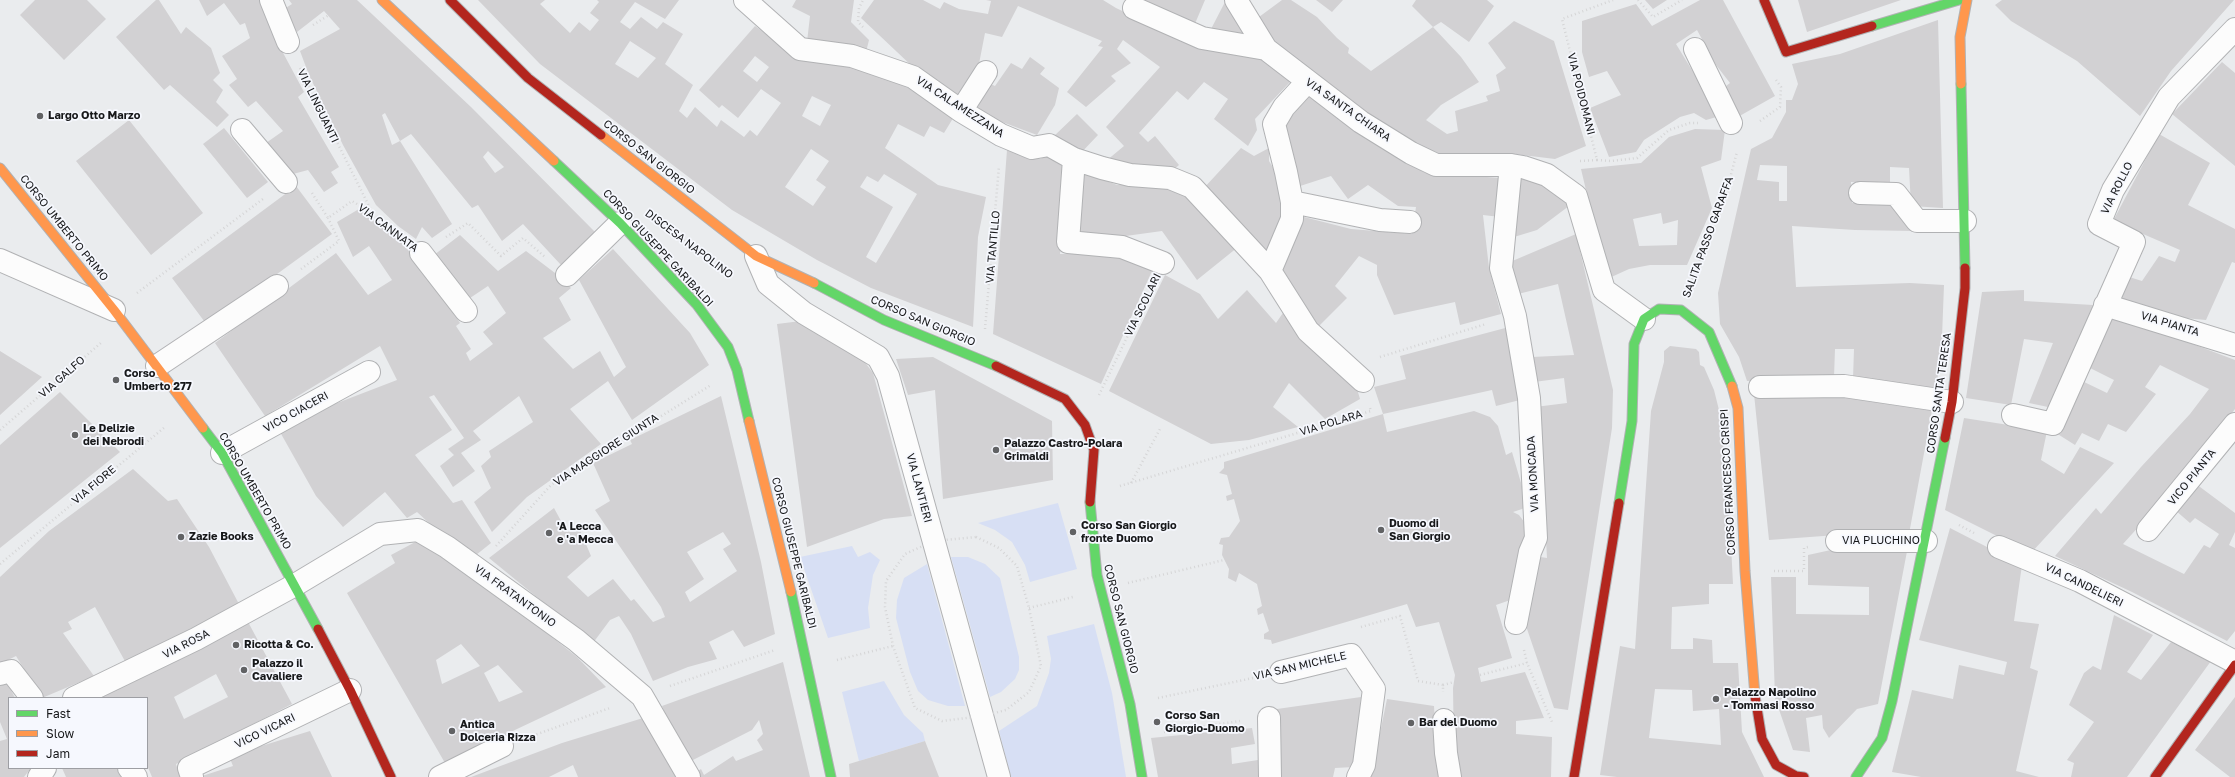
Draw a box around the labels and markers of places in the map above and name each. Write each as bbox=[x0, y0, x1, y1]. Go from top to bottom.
place label: Largo Otto Marzo bbox=[48, 109, 140, 123]
marker: Largo Otto Marzo bbox=[35, 111, 45, 121]
place label: Corso Umberto 277 bbox=[124, 367, 192, 393]
marker: Corso Umberto 277 bbox=[111, 375, 121, 385]
place label: Le Delizie dei Nebrodi bbox=[83, 422, 144, 448]
marker: Le Delizie dei Nebrodi bbox=[70, 430, 80, 440]
place label: Palazzo Castro-Polara Grimaldi bbox=[1004, 437, 1122, 463]
marker: Palazzo Castro-Polara Grimaldi bbox=[991, 445, 1001, 455]
place label: Duomo di San Giorgio bbox=[1389, 517, 1450, 543]
place label: Corso San Giorgio fronte Duomo bbox=[1081, 519, 1177, 545]
place label: 'A Lecca e 'a Mecca bbox=[557, 520, 613, 546]
marker: Duomo di San Giorgio bbox=[1376, 525, 1386, 535]
marker: Corso San Giorgio fronte Duomo bbox=[1068, 527, 1078, 537]
marker: 'A Lecca e 'a Mecca bbox=[544, 528, 554, 538]
place label: Zazie Books bbox=[189, 530, 254, 544]
marker: Zazie Books bbox=[176, 532, 186, 542]
place label: Ricotta & Co. bbox=[244, 638, 314, 652]
marker: Ricotta & Co. bbox=[231, 640, 241, 650]
place label: Palazzo il Cavaliere bbox=[252, 657, 303, 683]
marker: Palazzo il Cavaliere bbox=[239, 665, 249, 675]
place label: Palazzo Napolino - Tommasi Rosso bbox=[1724, 686, 1816, 712]
marker: Palazzo Napolino - Tommasi Rosso bbox=[1711, 694, 1721, 704]
place label: Corso San Giorgio-Duomo bbox=[1165, 709, 1245, 735]
place label: Bar del Duomo bbox=[1419, 716, 1497, 730]
marker: Corso San Giorgio-Duomo bbox=[1152, 717, 1162, 727]
place label: Antica Dolceria Rizza bbox=[460, 718, 536, 744]
marker: Bar del Duomo bbox=[1406, 718, 1416, 728]
marker: Antica Dolceria Rizza bbox=[447, 726, 457, 736]

